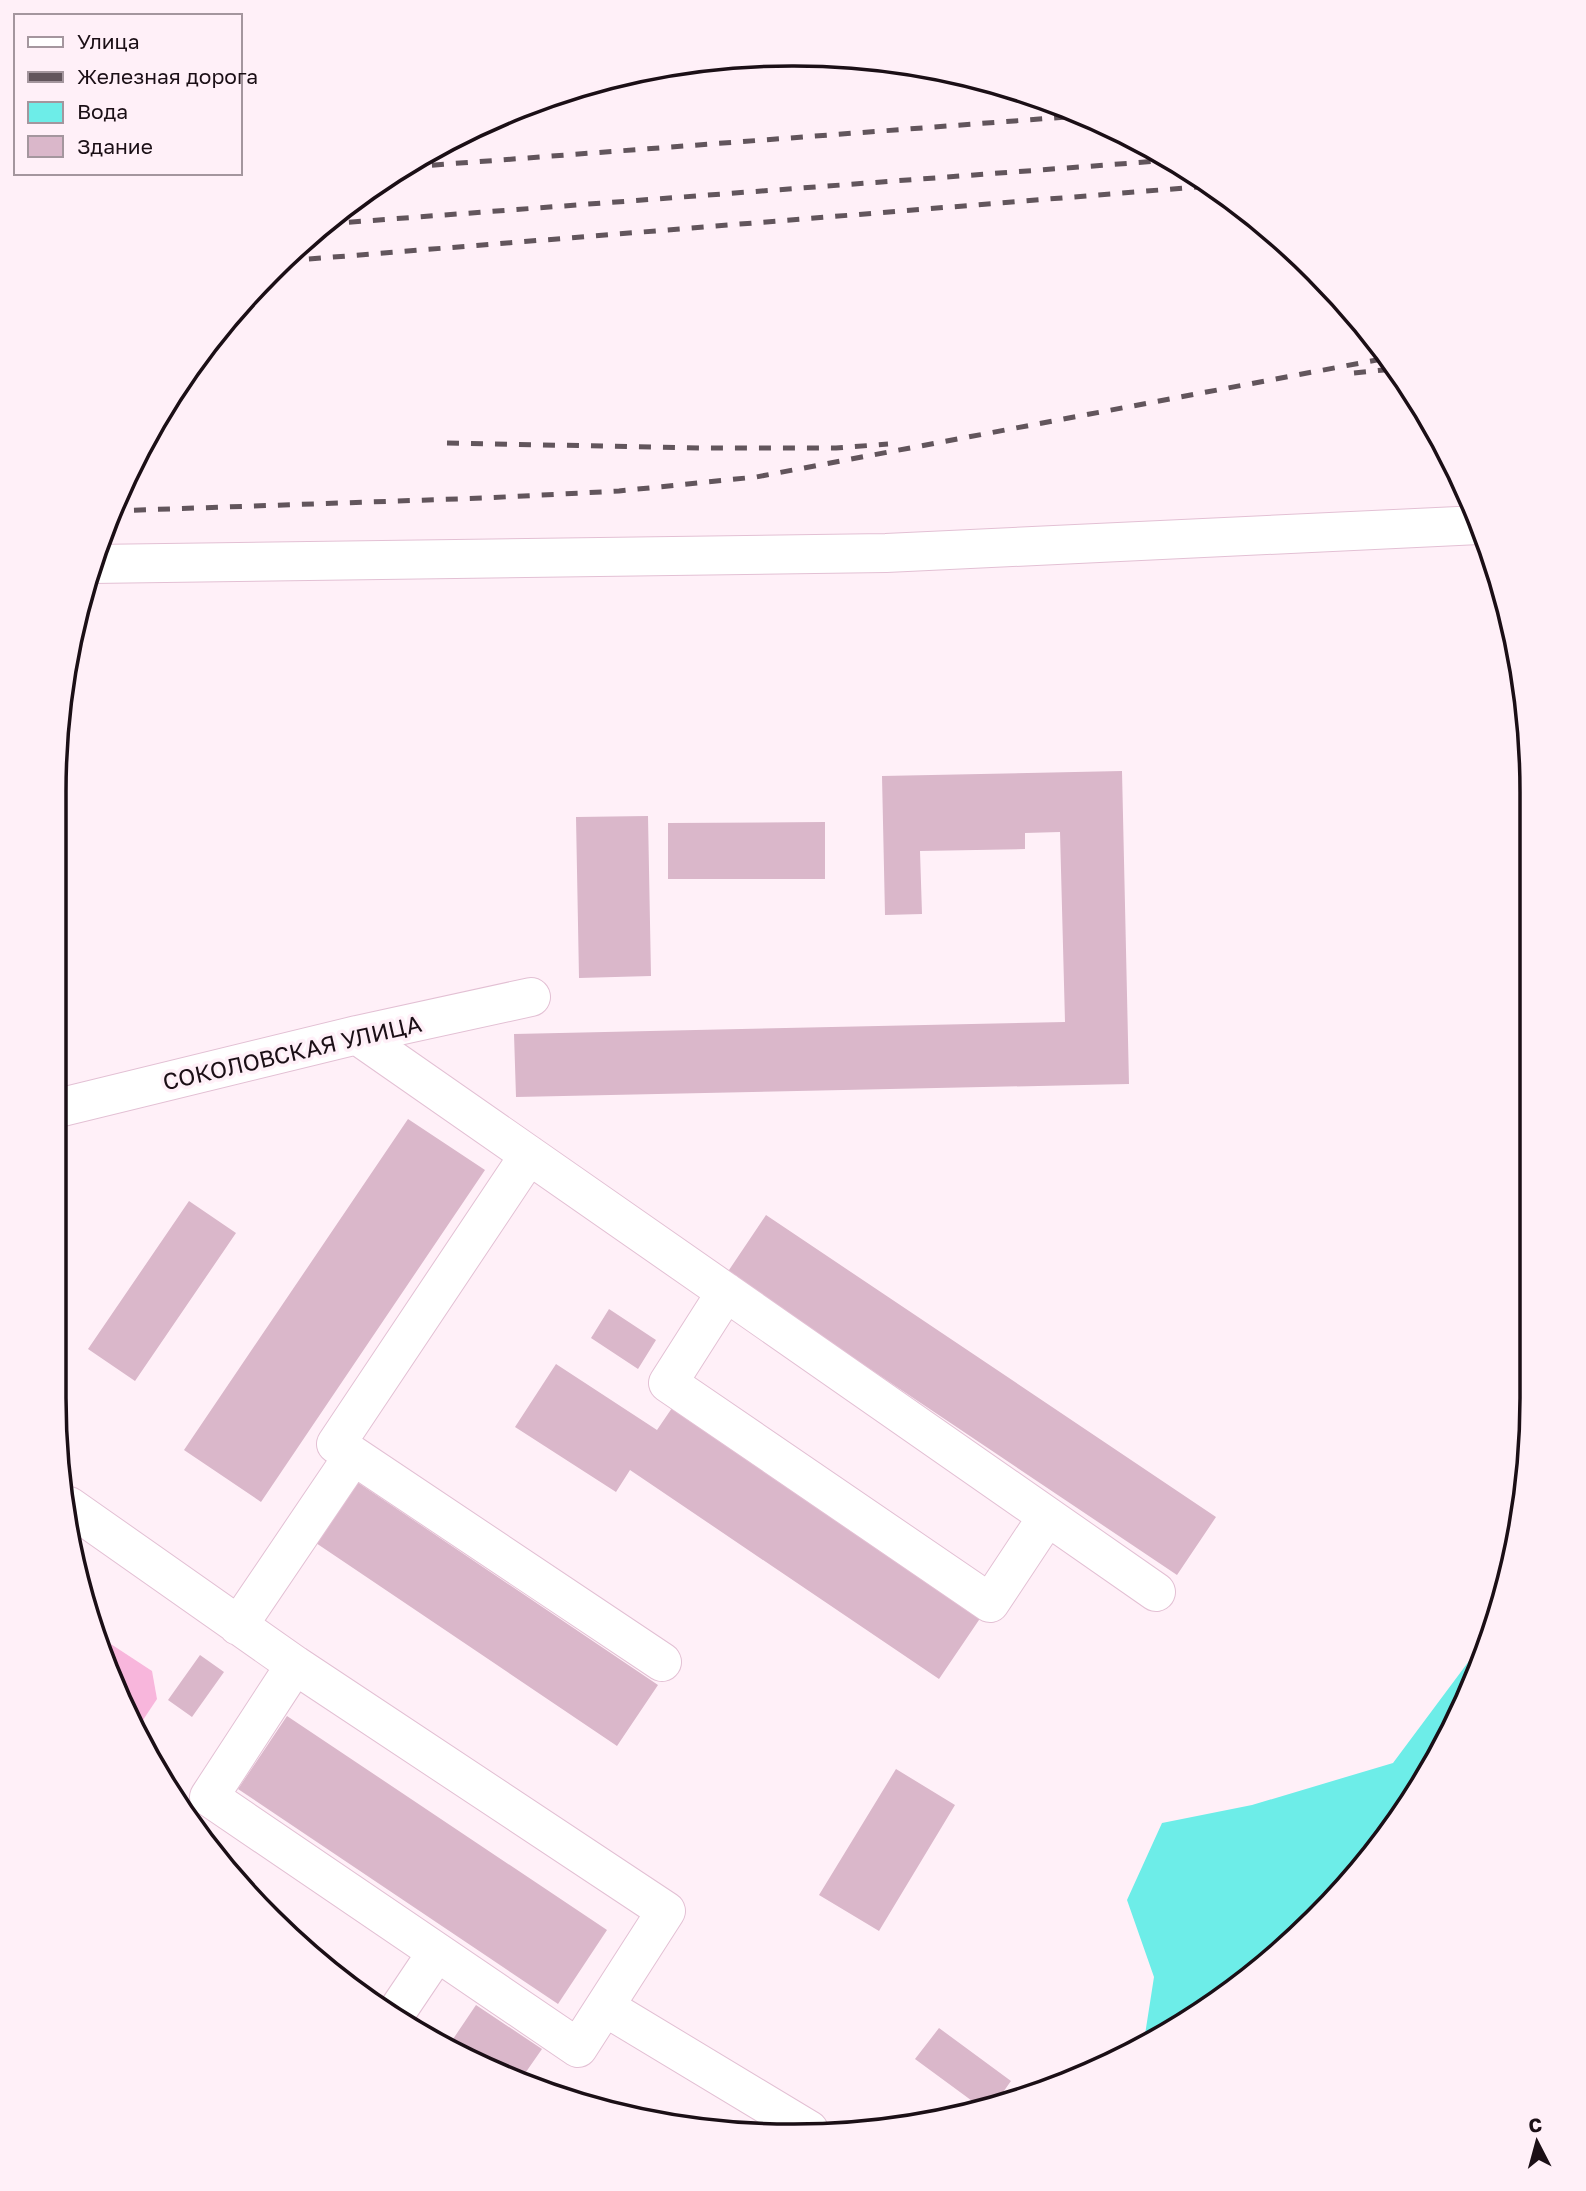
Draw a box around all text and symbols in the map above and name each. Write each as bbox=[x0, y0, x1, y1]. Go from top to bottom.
legend bbox=[14, 14, 242, 175]
text: Улица bbox=[77, 28, 140, 54]
text: Железная дорога bbox=[77, 63, 258, 89]
text: Вода bbox=[77, 98, 128, 124]
text: Здание bbox=[77, 133, 153, 159]
street label: СОКОЛОВСКАЯ УЛИЦА bbox=[160, 1009, 424, 1095]
north arrow bbox=[1502, 2107, 1572, 2177]
text: С bbox=[1527, 2112, 1543, 2137]

